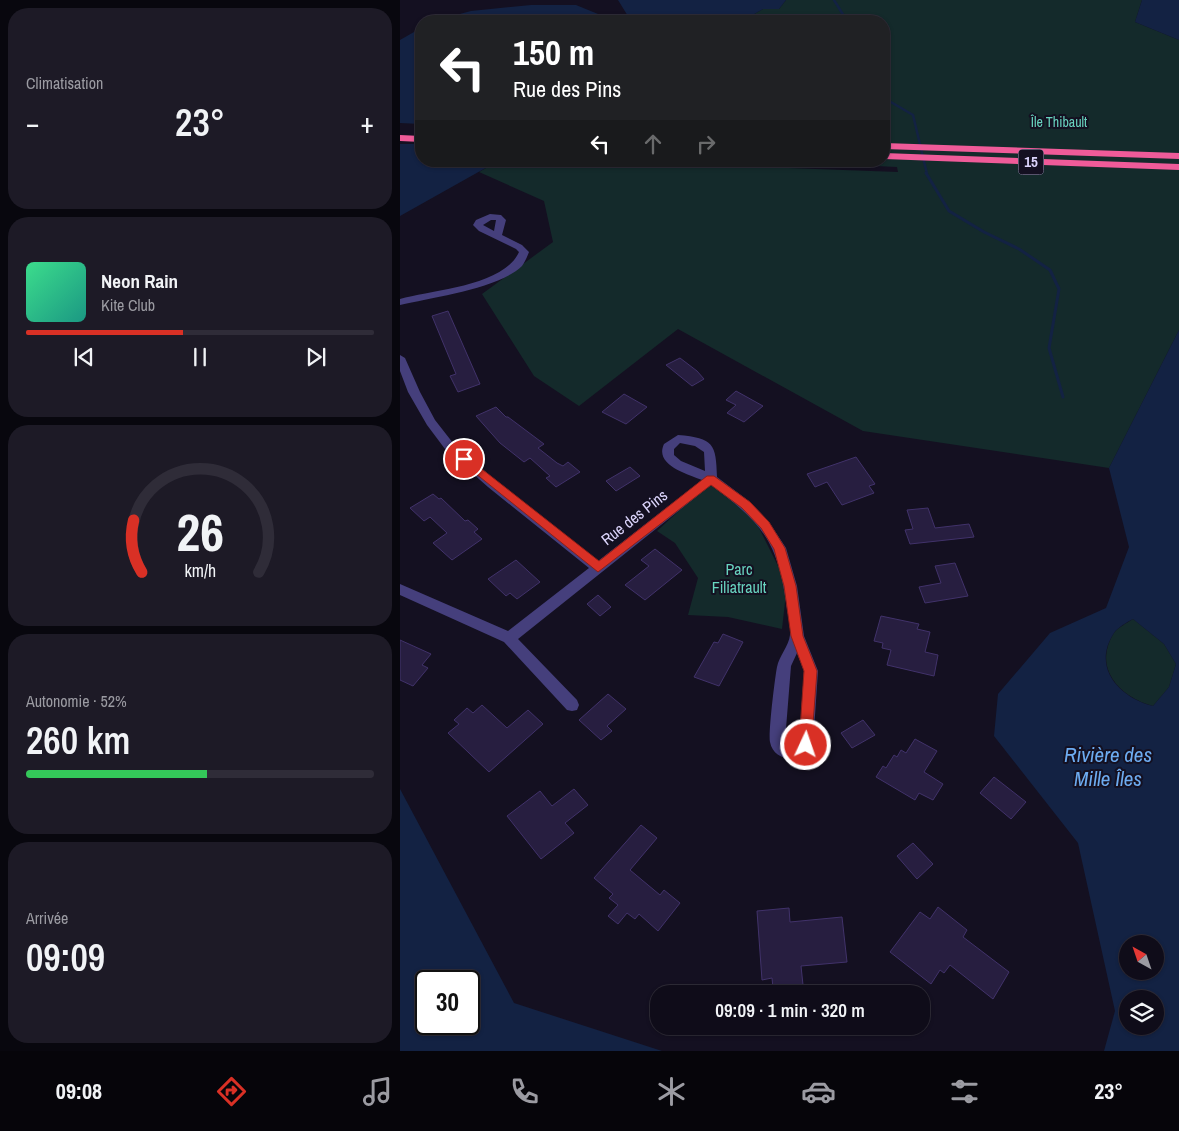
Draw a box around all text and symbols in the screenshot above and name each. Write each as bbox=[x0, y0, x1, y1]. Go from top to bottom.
text: 150 m bbox=[513, 29, 594, 76]
icon: left bbox=[430, 35, 495, 100]
text: Climatisation bbox=[26, 72, 103, 94]
text: Rue des Pins bbox=[513, 74, 621, 104]
text: 23° bbox=[175, 97, 225, 148]
text: − bbox=[26, 104, 39, 142]
text: + bbox=[361, 104, 374, 142]
park label: Île Thibault bbox=[1030, 113, 1087, 131]
icon: left bbox=[586, 130, 614, 158]
icon: ahead bbox=[639, 130, 667, 158]
icon: right bbox=[692, 130, 720, 158]
road number: 15 bbox=[1018, 150, 1044, 174]
text: Neon Rain bbox=[101, 268, 178, 294]
text: Kite Club bbox=[101, 294, 155, 316]
icon: previous bbox=[70, 343, 98, 371]
icon: pause bbox=[186, 343, 214, 371]
icon: next bbox=[302, 343, 330, 371]
pin bbox=[443, 438, 485, 480]
icon: arrive bbox=[450, 445, 478, 473]
street label: Rue des Pins bbox=[596, 484, 672, 550]
text: 26 bbox=[176, 497, 224, 567]
park label: Parc Filiatrault bbox=[712, 558, 767, 598]
text: km/h bbox=[184, 559, 216, 583]
text: Autonomie · 52% bbox=[26, 690, 127, 712]
text: 260 km bbox=[26, 715, 130, 766]
position arrow bbox=[779, 718, 831, 770]
water label: Rivière des Mille Îles bbox=[1064, 740, 1152, 793]
text: Arrivée bbox=[26, 907, 68, 929]
text: 09:09 bbox=[26, 932, 105, 983]
north arrow bbox=[1119, 935, 1164, 980]
map controls bbox=[1119, 935, 1164, 1035]
speed limit sign: 30 bbox=[415, 970, 480, 1035]
button: layers bbox=[1119, 990, 1164, 1035]
text: 09:09 · 1 min · 320 m bbox=[715, 997, 865, 1023]
icon: directions bbox=[214, 1074, 249, 1109]
icon: music bbox=[360, 1074, 395, 1109]
icon: phone bbox=[507, 1074, 542, 1109]
icon: climate bbox=[654, 1074, 689, 1109]
icon: car bbox=[801, 1074, 836, 1109]
icon: filters bbox=[947, 1074, 982, 1109]
text: 09:08 bbox=[56, 1076, 102, 1106]
text: 23° bbox=[1094, 1076, 1123, 1106]

